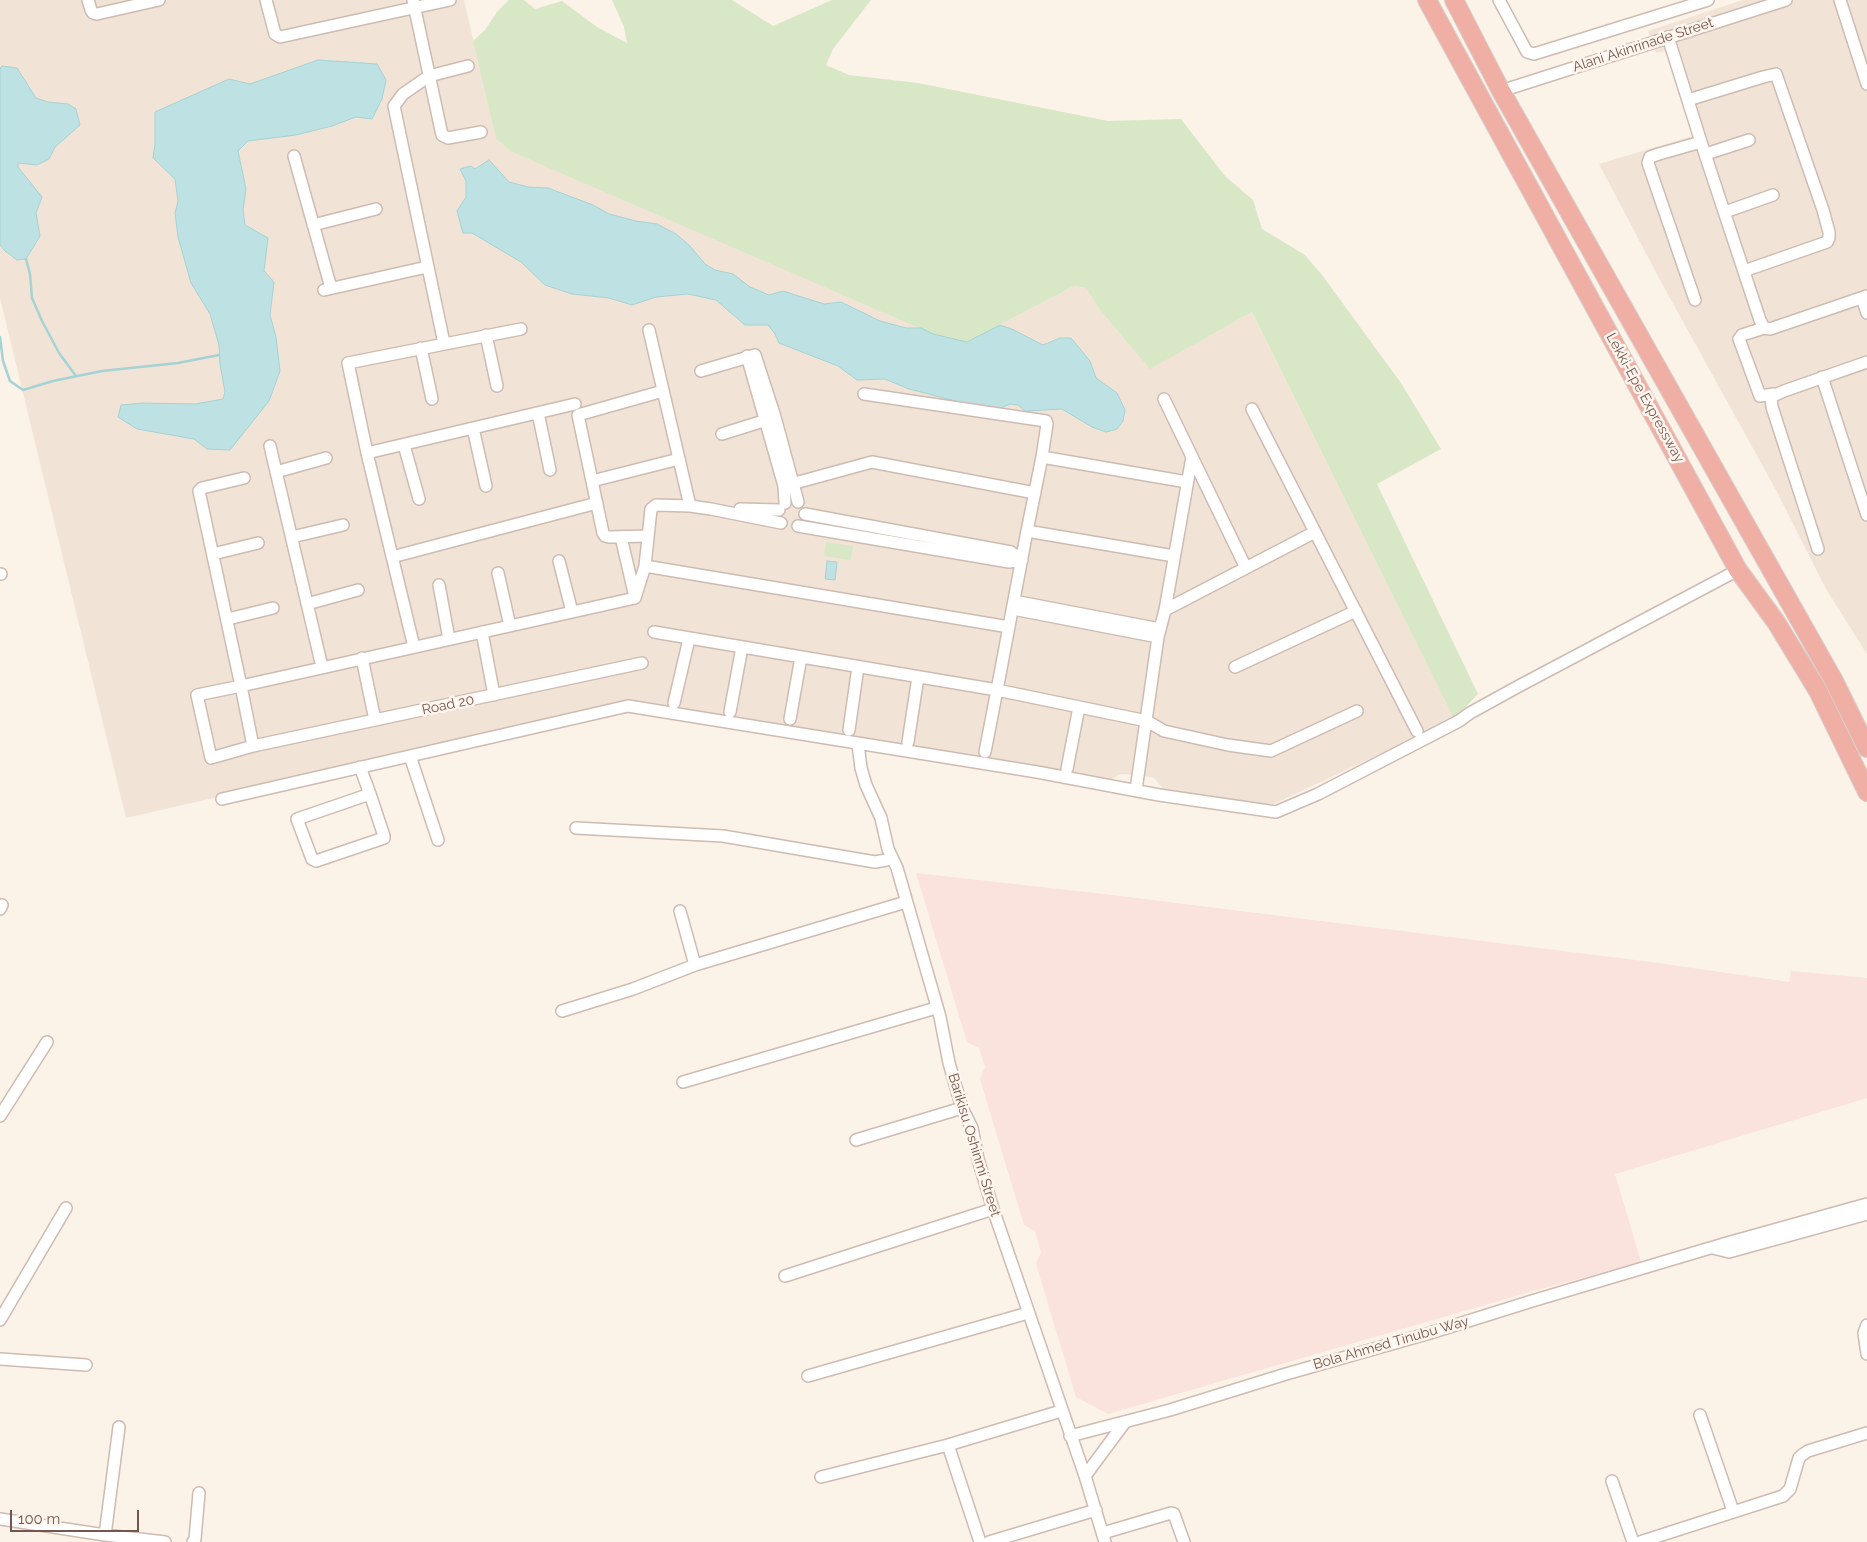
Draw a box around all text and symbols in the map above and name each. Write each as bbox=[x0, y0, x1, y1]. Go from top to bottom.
street label: Alani Akinrinade Street bbox=[1571, 14, 1715, 76]
street label: Lekki-Epe Expressway bbox=[1602, 330, 1688, 466]
street label: Road 20 bbox=[420, 691, 476, 719]
street label: Barikisu Oshinmi Street bbox=[944, 1071, 1004, 1219]
street label: Bola Ahmed Tinubu Way bbox=[1311, 1313, 1471, 1373]
scale bar bbox=[12, 1500, 141, 1532]
text: 100 m bbox=[18, 1510, 60, 1528]

